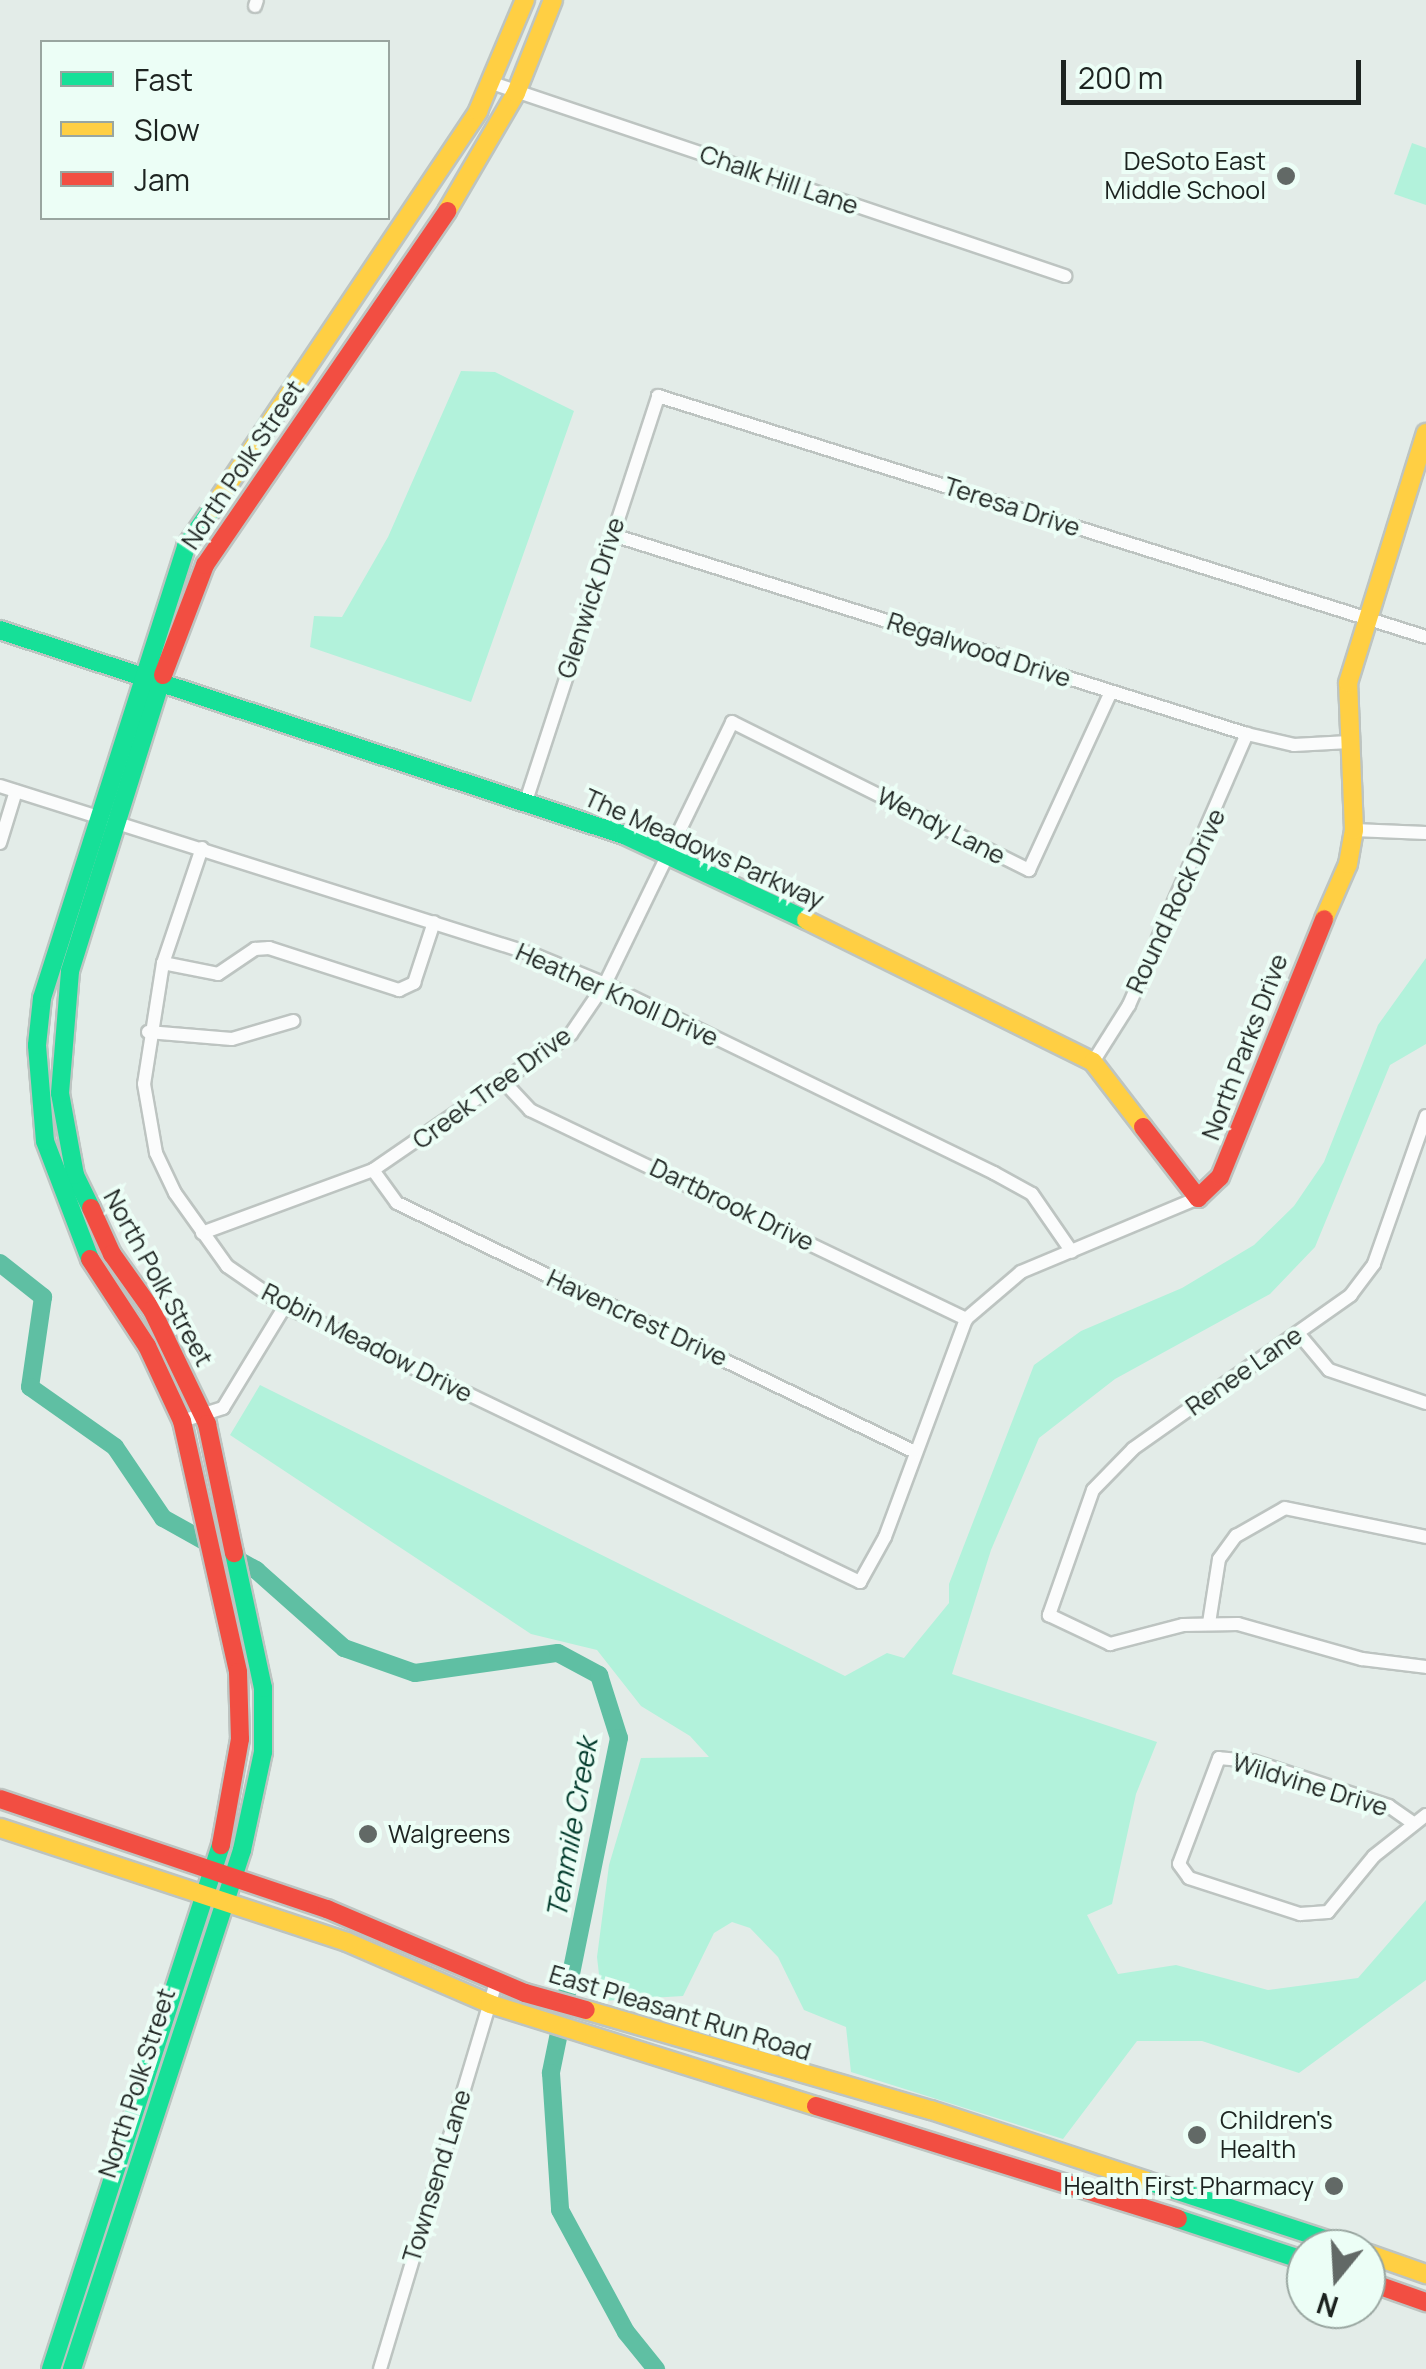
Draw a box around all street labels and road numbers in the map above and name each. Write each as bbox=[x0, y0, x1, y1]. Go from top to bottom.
street label: Chalk Hill Lane bbox=[696, 139, 862, 221]
street label: North Polk Street bbox=[175, 375, 311, 555]
street label: Teresa Drive bbox=[940, 471, 1084, 543]
street label: Glenwick Drive bbox=[551, 514, 631, 682]
street label: Regalwood Drive bbox=[883, 606, 1075, 694]
street label: Wendy Lane bbox=[872, 781, 1010, 871]
street label: The Meadows Parkway bbox=[580, 783, 828, 915]
street label: Round Rock Drive bbox=[1120, 804, 1232, 998]
street label: Heather Knoll Drive bbox=[511, 937, 723, 1053]
street label: North Parks Drive bbox=[1196, 950, 1294, 1144]
street label: Creek Tree Drive bbox=[407, 1021, 577, 1155]
street label: Dartbrook Drive bbox=[645, 1152, 819, 1258]
street label: North Polk Street bbox=[97, 1184, 219, 1372]
street label: Havencrest Drive bbox=[542, 1263, 732, 1373]
street label: Robin Meadow Drive bbox=[257, 1277, 477, 1409]
street label: Renee Lane bbox=[1180, 1320, 1308, 1422]
street label: Wildvine Drive bbox=[1229, 1747, 1391, 1823]
street label: East Pleasant Run Road bbox=[546, 1959, 814, 2067]
street label: North Polk Street bbox=[92, 1985, 182, 2181]
street label: Townsend Lane bbox=[396, 2086, 478, 2266]

